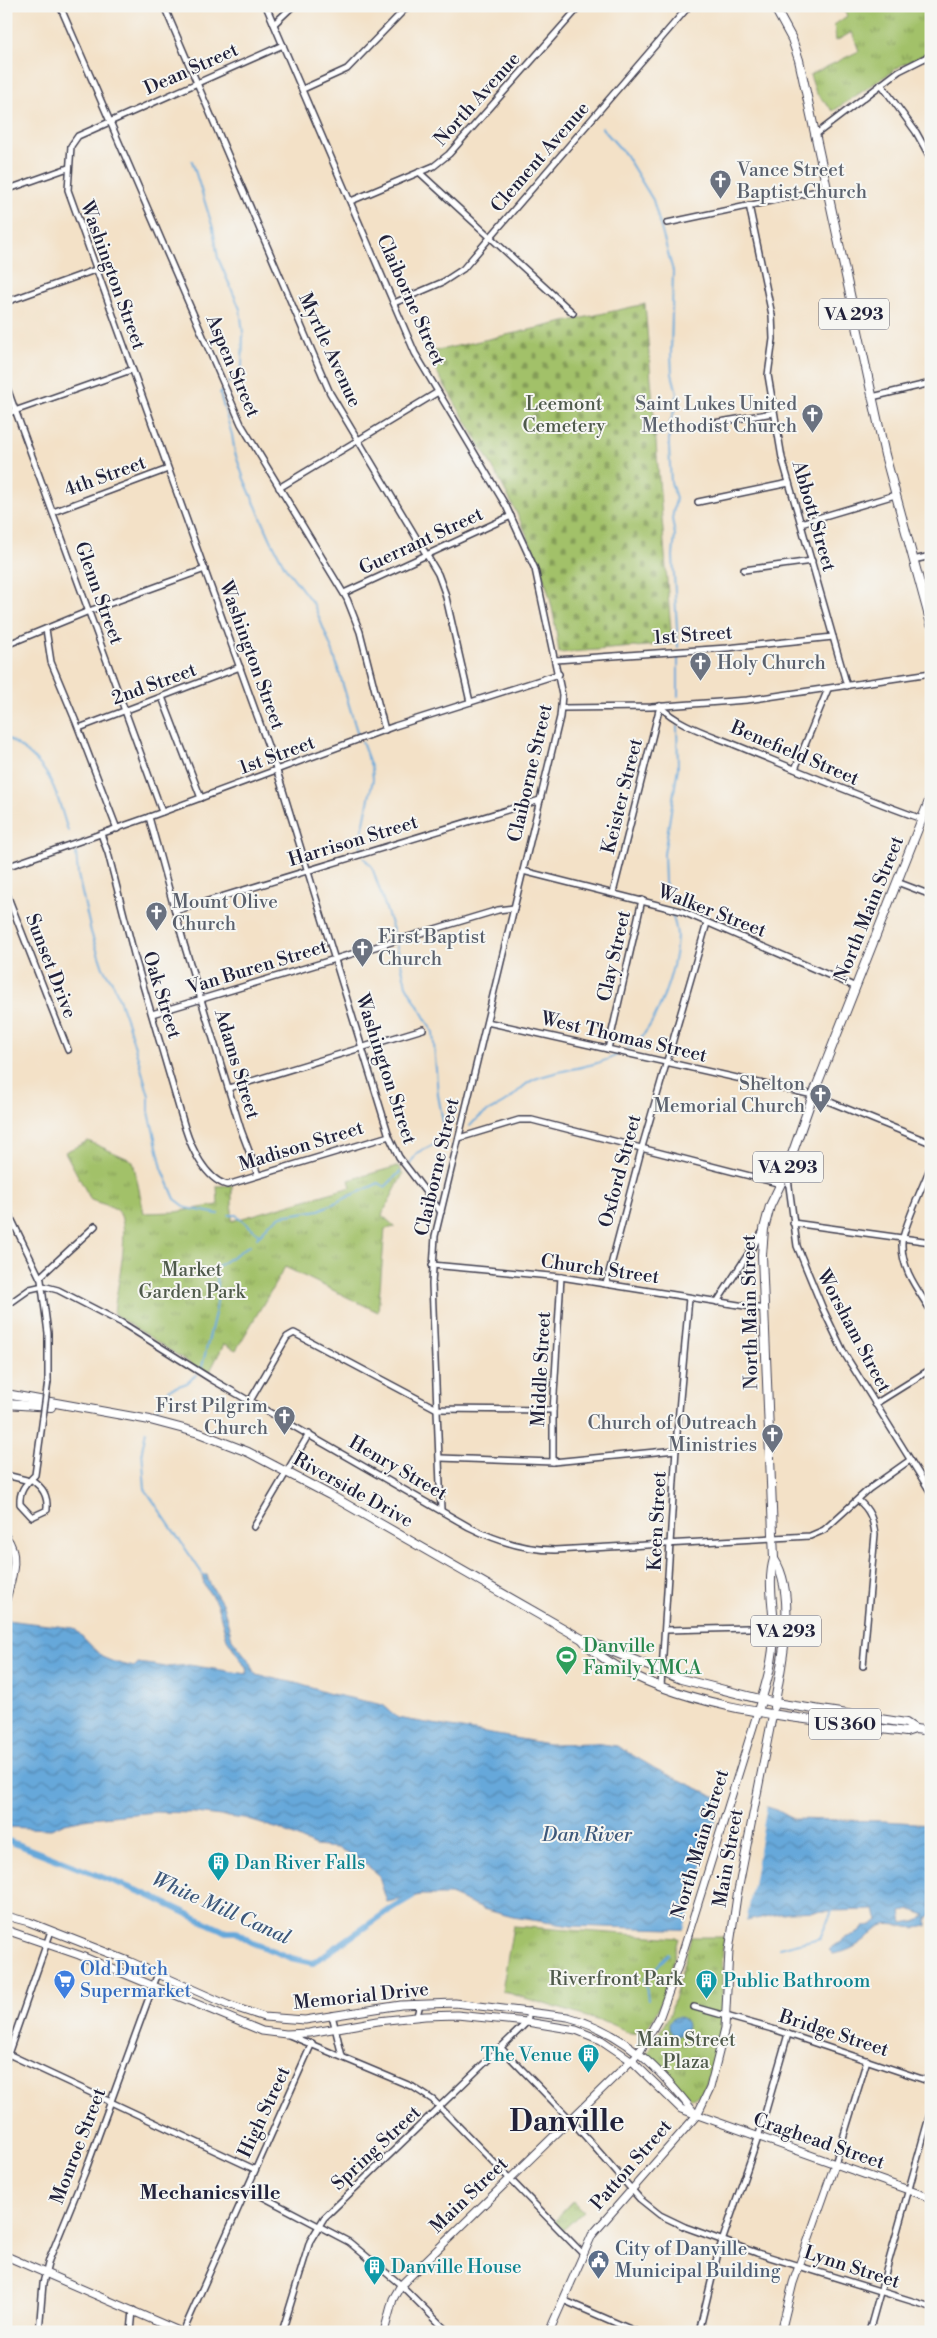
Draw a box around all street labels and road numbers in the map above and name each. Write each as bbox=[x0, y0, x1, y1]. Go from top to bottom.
street label: Dean Street bbox=[140, 37, 242, 100]
street label: North Avenue bbox=[429, 47, 525, 151]
street label: Clement Avenue bbox=[485, 97, 595, 217]
street label: Washington Street bbox=[75, 196, 151, 353]
street label: Claiborne Street bbox=[371, 231, 451, 370]
street label: Myrtle Avenue bbox=[293, 289, 367, 411]
road number: VA 293 bbox=[819, 298, 889, 329]
street label: Aspen Street bbox=[200, 310, 265, 421]
street label: 4th Street bbox=[61, 450, 149, 502]
street label: Abbott Street bbox=[786, 457, 841, 574]
street label: Guerrant Street bbox=[355, 502, 487, 580]
street label: Glenn Street bbox=[69, 538, 129, 648]
street label: Washington Street bbox=[214, 576, 290, 733]
street label: 1st Street bbox=[653, 620, 733, 650]
street label: 2nd Street bbox=[108, 658, 200, 710]
street label: Claiborne Street bbox=[502, 701, 558, 844]
street label: Benefield Street bbox=[726, 715, 863, 791]
street label: 1st Street bbox=[236, 730, 318, 780]
street label: Keister Street bbox=[596, 736, 648, 856]
street label: Harrison Street bbox=[285, 810, 421, 872]
street label: North Main Street bbox=[829, 832, 909, 985]
street label: Walker Street bbox=[653, 879, 770, 943]
street label: Clay Street bbox=[592, 908, 636, 1004]
street label: Sunset Drive bbox=[20, 910, 82, 1022]
street label: Van Buren Street bbox=[183, 934, 330, 1000]
street label: Oak Street bbox=[137, 948, 187, 1042]
street label: Washington Street bbox=[350, 990, 422, 1147]
street label: Adams Street bbox=[209, 1005, 265, 1122]
street label: West Thomas Street bbox=[538, 1006, 710, 1068]
street label: Claiborne Street bbox=[409, 1095, 465, 1238]
street label: Oxford Street bbox=[593, 1112, 647, 1230]
street label: Madison Street bbox=[236, 1116, 367, 1176]
road number: VA 293 bbox=[753, 1152, 823, 1182]
street label: North Main Street bbox=[737, 1234, 763, 1390]
street label: Church Street bbox=[539, 1249, 661, 1289]
street label: Worsham Street bbox=[811, 1264, 897, 1397]
street label: Middle Street bbox=[526, 1310, 556, 1427]
street label: Henry Street bbox=[344, 1430, 452, 1506]
street label: Riverside Drive bbox=[289, 1447, 417, 1533]
street label: Keen Street bbox=[642, 1470, 672, 1571]
road number: VA 293 bbox=[751, 1615, 821, 1646]
road number: US 360 bbox=[809, 1708, 881, 1740]
street label: North Main Street bbox=[666, 1767, 734, 1921]
street label: Main Street bbox=[708, 1807, 748, 1909]
street label: Memorial Drive bbox=[292, 1977, 430, 2015]
street label: Bridge Street bbox=[775, 2004, 892, 2062]
street label: High Street bbox=[232, 2062, 296, 2162]
street label: Monroe Street bbox=[45, 2084, 111, 2208]
street label: Spring Street bbox=[326, 2100, 426, 2195]
street label: Craghead Street bbox=[750, 2107, 888, 2175]
street label: Patton Street bbox=[585, 2115, 677, 2215]
street label: Main Street bbox=[425, 2152, 513, 2238]
street label: Lynn Street bbox=[801, 2240, 903, 2294]

